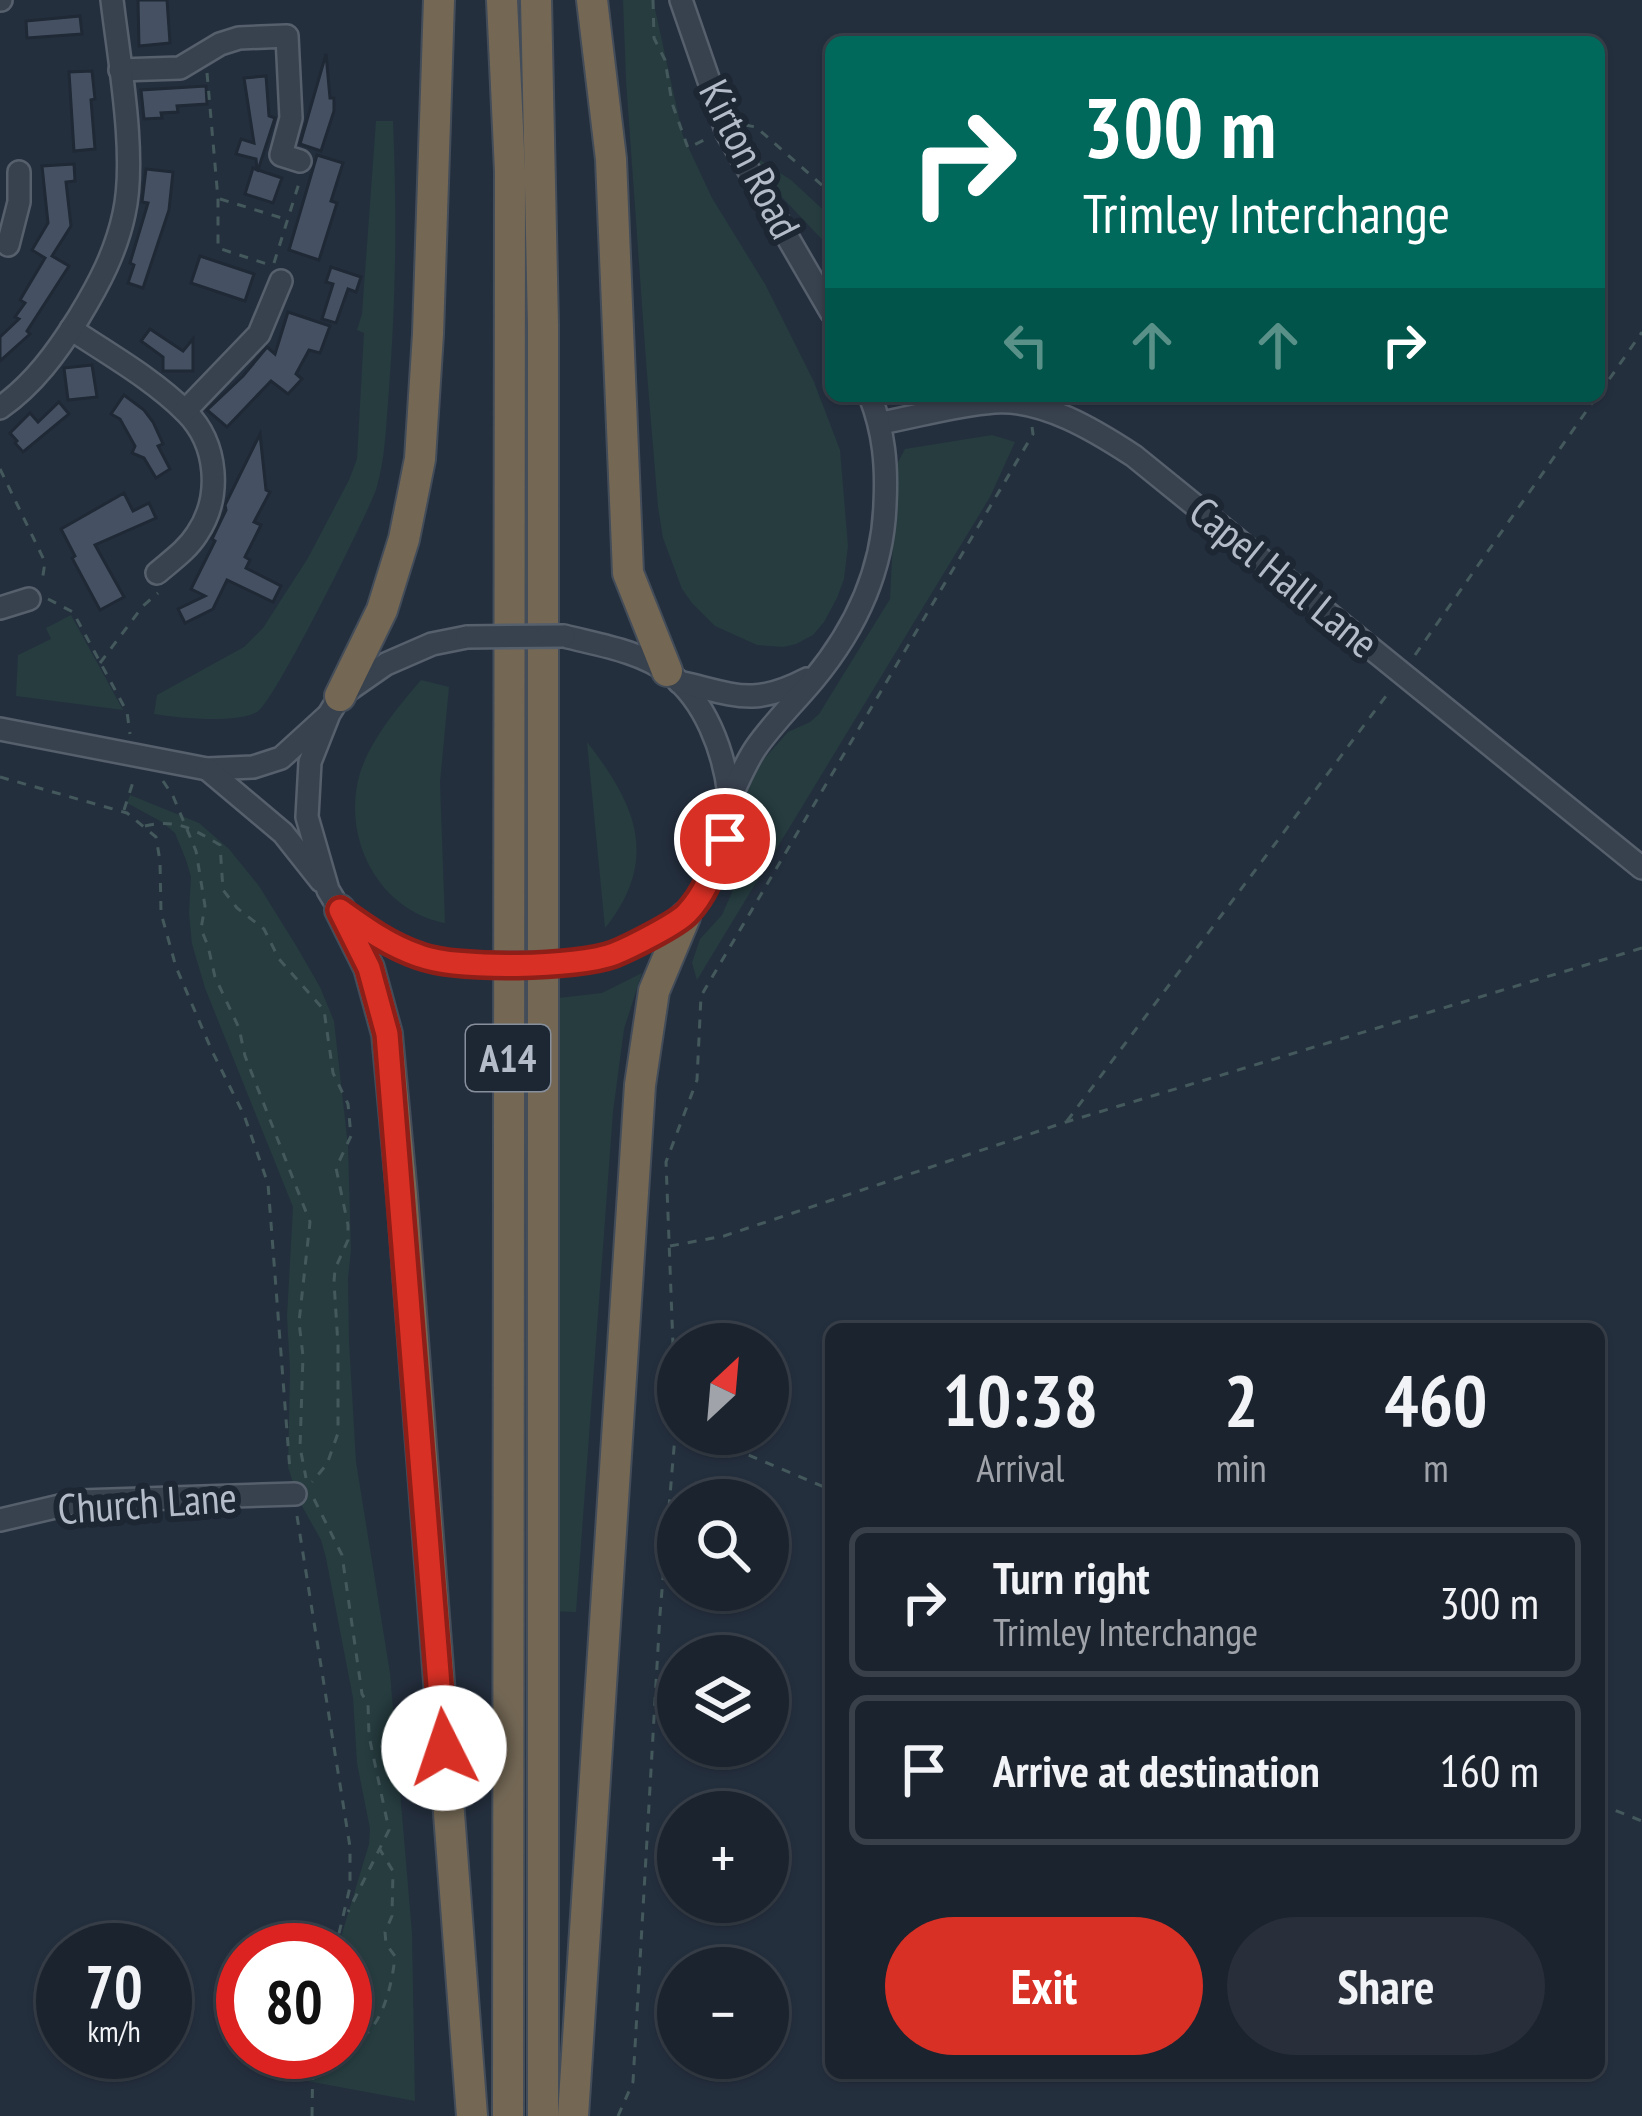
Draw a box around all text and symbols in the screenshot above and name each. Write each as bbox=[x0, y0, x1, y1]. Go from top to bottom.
street label: Kirton Road bbox=[687, 70, 814, 247]
text: 300 m bbox=[1083, 72, 1276, 181]
icon: right bbox=[885, 84, 1041, 240]
text: Trimley Interchange bbox=[1083, 178, 1450, 248]
icon: left bbox=[993, 312, 1059, 378]
icon: ahead bbox=[1119, 312, 1185, 378]
icon: ahead bbox=[1245, 312, 1311, 378]
icon: right bbox=[1371, 312, 1437, 378]
street label: Capel Hall Lane bbox=[1179, 484, 1390, 669]
pin bbox=[674, 788, 776, 890]
icon: arrive bbox=[692, 806, 758, 872]
road number: A14 bbox=[466, 1025, 550, 1091]
north arrow bbox=[657, 1323, 789, 1455]
map controls bbox=[657, 1323, 789, 2079]
text: 10:38 bbox=[943, 1353, 1098, 1446]
text: 2 bbox=[1224, 1353, 1258, 1446]
text: 460 bbox=[1384, 1353, 1487, 1446]
text: Arrival bbox=[976, 1442, 1064, 1493]
text: min bbox=[1216, 1442, 1267, 1493]
text: m bbox=[1423, 1442, 1449, 1493]
street label: Church Lane bbox=[56, 1469, 238, 1536]
button: search bbox=[657, 1479, 789, 1611]
text: Turn right bbox=[993, 1548, 1150, 1606]
icon: right bbox=[891, 1569, 957, 1635]
text: 300 m bbox=[1439, 1573, 1539, 1631]
text: Trimley Interchange bbox=[993, 1606, 1258, 1657]
button: layers bbox=[657, 1635, 789, 1767]
position arrow bbox=[381, 1685, 507, 1811]
icon: arrive bbox=[891, 1737, 957, 1803]
text: Arrive at destination bbox=[993, 1741, 1320, 1799]
text: 160 m bbox=[1439, 1741, 1539, 1799]
button: + bbox=[657, 1791, 789, 1923]
button: Exit bbox=[885, 1917, 1203, 2055]
button: Share bbox=[1227, 1917, 1545, 2055]
speed limit sign: 80 bbox=[216, 1923, 372, 2079]
text: 70 bbox=[85, 1947, 143, 2025]
button: − bbox=[657, 1947, 789, 2079]
text: km/h bbox=[87, 2011, 141, 2050]

